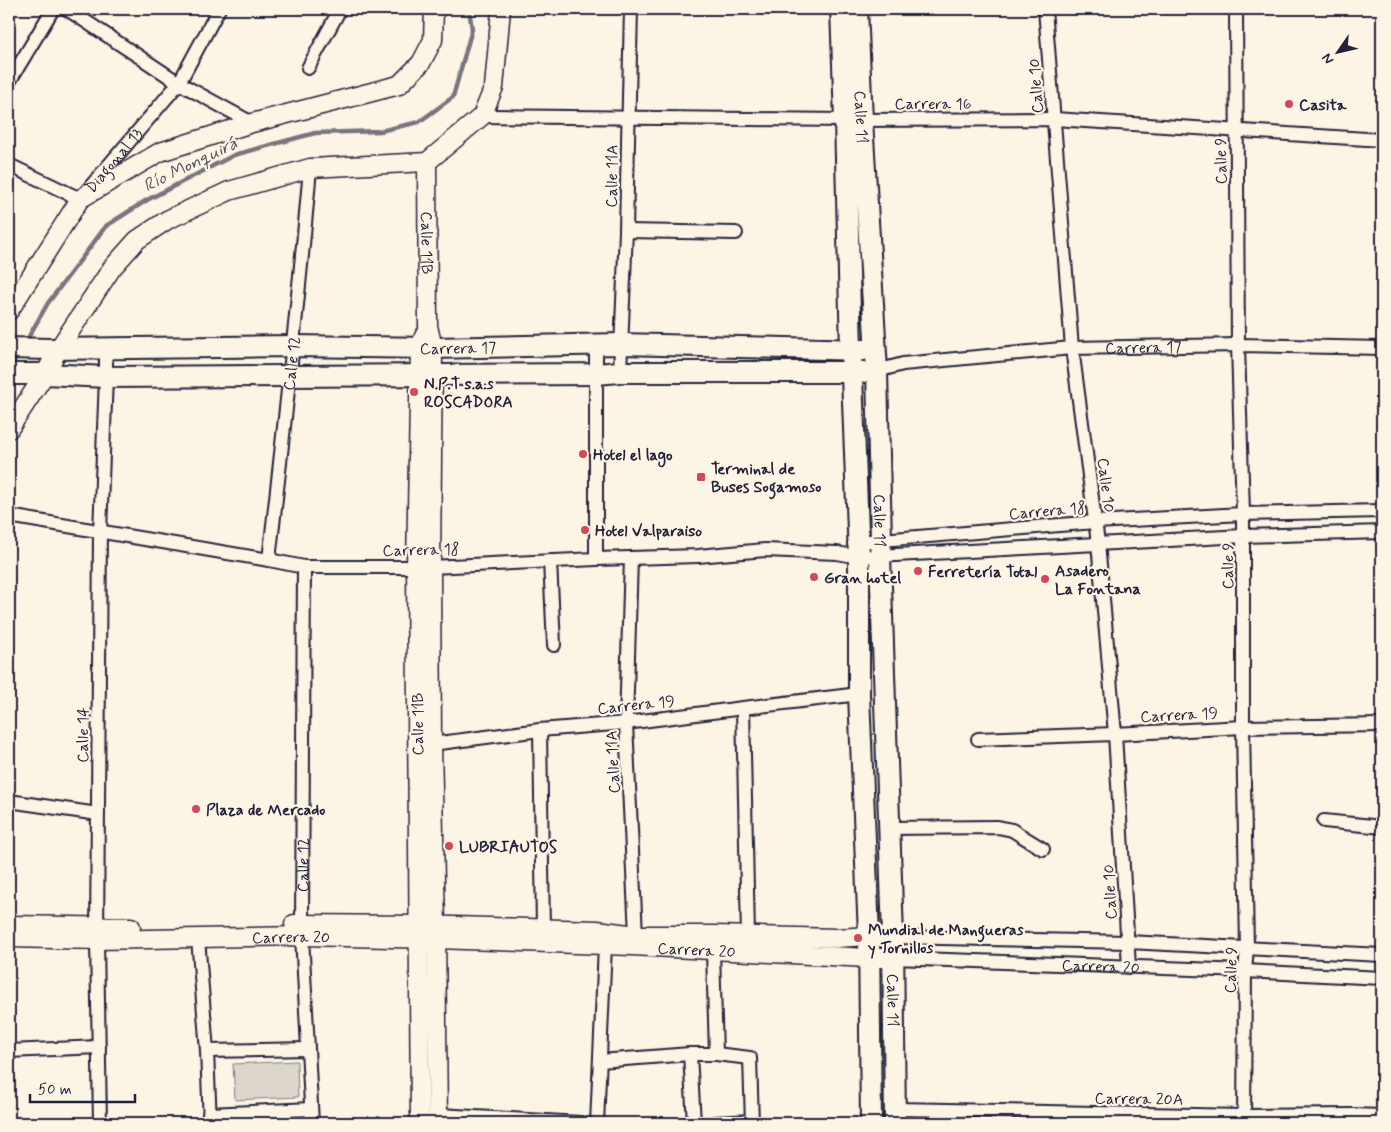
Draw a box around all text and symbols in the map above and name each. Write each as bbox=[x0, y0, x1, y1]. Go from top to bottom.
north arrow bbox=[1314, 28, 1364, 78]
text: N bbox=[1318, 50, 1338, 68]
street label: Calle 10 bbox=[1024, 58, 1049, 114]
street label: Calle 11 bbox=[849, 90, 872, 144]
street label: Carrera 16 bbox=[894, 94, 972, 115]
place label: Casita bbox=[1299, 95, 1347, 116]
marker: Casita bbox=[1283, 98, 1295, 110]
street label: Diagonal 13 bbox=[81, 124, 148, 198]
water label: Río Monquirá bbox=[139, 132, 242, 198]
street label: Calle 9 bbox=[1211, 137, 1232, 184]
street label: Calle 11A bbox=[601, 144, 624, 208]
street label: Calle 11B bbox=[415, 211, 437, 275]
street label: Calle 12 bbox=[279, 335, 306, 392]
street label: Carrera 17 bbox=[1105, 337, 1182, 359]
street label: Carrera 17 bbox=[420, 338, 496, 360]
place label: N.P.T s.a.s ROSCADORA bbox=[424, 374, 513, 413]
marker: N.P.T s.a.s ROSCADORA bbox=[408, 386, 420, 398]
place label: Hotel el lago bbox=[593, 445, 673, 468]
marker: Hotel el lago bbox=[577, 448, 589, 460]
street label: Calle 10 bbox=[1092, 457, 1119, 514]
place label: Terminal de Buses Sogamoso bbox=[711, 459, 821, 500]
marker: Terminal de Buses Sogamoso bbox=[695, 471, 707, 483]
street label: Calle 11 bbox=[868, 494, 890, 547]
street label: Carrera 18 bbox=[1008, 498, 1086, 525]
place label: Hotel Valparaiso bbox=[595, 521, 702, 542]
marker: Hotel Valparaiso bbox=[579, 524, 591, 536]
street label: Carrera 18 bbox=[382, 539, 460, 562]
street label: Calle 9 bbox=[1218, 543, 1239, 589]
place label: Asadero La Fontana bbox=[1055, 561, 1141, 600]
place label: Ferretería Total bbox=[928, 562, 1037, 583]
marker: Ferretería Total bbox=[912, 565, 924, 577]
place label: Gran hotel bbox=[824, 568, 901, 589]
marker: Gran hotel bbox=[808, 571, 820, 583]
marker: Asadero La Fontana bbox=[1039, 573, 1051, 585]
street label: Carrera 19 bbox=[596, 691, 676, 720]
street label: Calle 11B bbox=[408, 693, 429, 755]
street label: Carrera 19 bbox=[1140, 703, 1218, 728]
street label: Calle 14 bbox=[73, 707, 94, 763]
street label: Calle 11A bbox=[601, 730, 626, 794]
place label: Plaza de Mercado bbox=[206, 800, 326, 821]
marker: Plaza de Mercado bbox=[190, 803, 202, 815]
place label: LUBRIAUTOS bbox=[459, 837, 558, 858]
street label: Calle 12 bbox=[293, 838, 314, 892]
marker: LUBRIAUTOS bbox=[443, 840, 455, 852]
street label: Calle 10 bbox=[1099, 864, 1122, 920]
place label: Mundial de Mangueras y Tornillos bbox=[868, 920, 1025, 959]
street label: Carrera 20 bbox=[252, 927, 330, 949]
marker: Mundial de Mangueras y Tornillos bbox=[852, 932, 864, 944]
street label: Carrera 20 bbox=[657, 938, 736, 963]
street label: Calle 9 bbox=[1220, 946, 1243, 994]
street label: Carrera 20 bbox=[1061, 955, 1140, 979]
street label: Calle 11 bbox=[881, 974, 903, 1027]
scale bar bbox=[30, 1072, 135, 1104]
text: 50 m bbox=[38, 1080, 72, 1100]
street label: Carrera 20A bbox=[1095, 1088, 1183, 1111]

